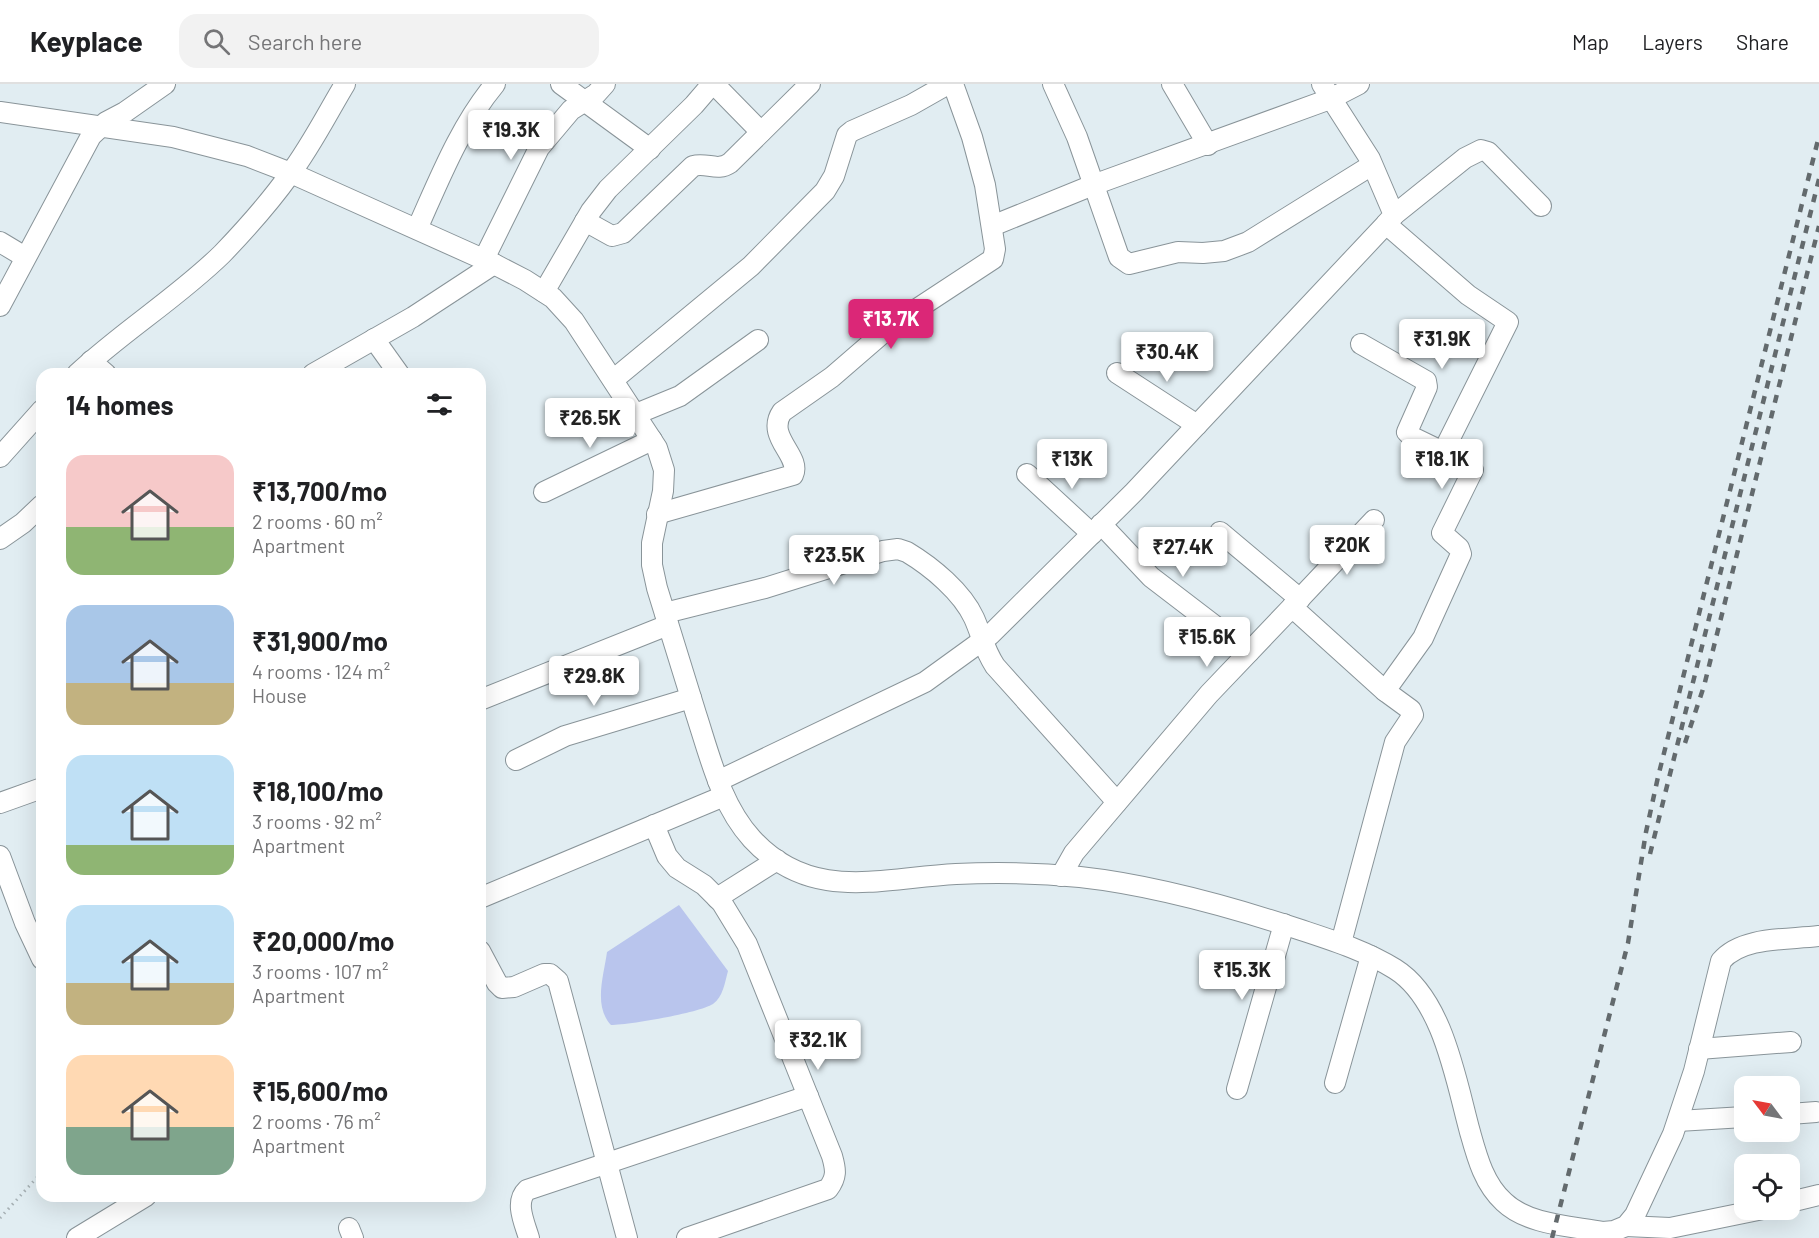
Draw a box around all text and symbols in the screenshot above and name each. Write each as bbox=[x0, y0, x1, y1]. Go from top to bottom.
search box bbox=[179, 14, 599, 68]
text: Keyplace bbox=[30, 24, 143, 58]
icon: search bbox=[200, 25, 233, 58]
text: Search here bbox=[248, 28, 362, 54]
text: Map bbox=[1572, 29, 1609, 54]
text: Layers bbox=[1642, 29, 1703, 54]
text: Share bbox=[1736, 29, 1789, 54]
pin: ₹19.3K bbox=[462, 110, 560, 161]
text: ₹19.3K bbox=[482, 117, 540, 141]
pin: ₹13.7K bbox=[842, 299, 940, 350]
text: ₹13.7K bbox=[862, 306, 920, 330]
pin: ₹31.9K bbox=[1393, 319, 1491, 370]
text: ₹31.9K bbox=[1413, 326, 1471, 350]
pin: ₹30.4K bbox=[1118, 332, 1216, 383]
text: ₹30.4K bbox=[1135, 339, 1199, 363]
icon: filters bbox=[423, 388, 456, 421]
text: 14 homes bbox=[66, 389, 173, 420]
pin: ₹26.5K bbox=[541, 398, 639, 449]
text: ₹26.5K bbox=[559, 405, 621, 429]
pin: ₹13K bbox=[1036, 439, 1108, 490]
pin: ₹18.1K bbox=[1393, 439, 1491, 490]
text: ₹13K bbox=[1051, 446, 1093, 470]
text: ₹18.1K bbox=[1415, 446, 1469, 470]
text: ₹13,700/mo bbox=[252, 475, 387, 506]
icon: home bbox=[114, 479, 186, 551]
text: 2 rooms · 60 m² bbox=[252, 509, 383, 533]
pin: ₹20K bbox=[1311, 525, 1383, 576]
pin: ₹27.4K bbox=[1134, 527, 1232, 578]
text: ₹20K bbox=[1324, 532, 1370, 556]
text: Apartment bbox=[252, 533, 345, 557]
text: ₹27.4K bbox=[1152, 534, 1214, 558]
pin: ₹23.5K bbox=[785, 535, 883, 586]
text: ₹23.5K bbox=[803, 542, 865, 566]
pin: ₹15.6K bbox=[1158, 617, 1256, 668]
text: ₹15.6K bbox=[1178, 624, 1236, 648]
text: ₹31,900/mo bbox=[252, 625, 388, 656]
icon: home bbox=[114, 629, 186, 701]
pin: ₹29.8K bbox=[545, 656, 643, 707]
text: 4 rooms · 124 m² bbox=[252, 659, 390, 683]
text: ₹29.8K bbox=[563, 663, 625, 687]
text: House bbox=[252, 683, 307, 707]
text: ₹18,100/mo bbox=[252, 775, 384, 806]
icon: home bbox=[114, 779, 186, 851]
text: 3 rooms · 92 m² bbox=[252, 809, 382, 833]
text: Apartment bbox=[252, 833, 345, 857]
text: ₹20,000/mo bbox=[252, 925, 395, 956]
icon: home bbox=[114, 929, 186, 1001]
pin: ₹15.3K bbox=[1193, 950, 1291, 1001]
text: ₹15.3K bbox=[1213, 957, 1271, 981]
text: 3 rooms · 107 m² bbox=[252, 959, 388, 983]
text: Apartment bbox=[252, 983, 345, 1007]
pin: ₹32.1K bbox=[769, 1020, 867, 1071]
text: ₹32.1K bbox=[789, 1027, 847, 1051]
text: ₹15,600/mo bbox=[252, 1075, 388, 1106]
north arrow bbox=[1734, 1076, 1800, 1142]
map controls bbox=[1734, 1076, 1800, 1220]
icon: home bbox=[114, 1079, 186, 1151]
text: 2 rooms · 76 m² bbox=[252, 1109, 381, 1133]
text: Apartment bbox=[252, 1133, 345, 1157]
button: locate bbox=[1734, 1154, 1800, 1220]

